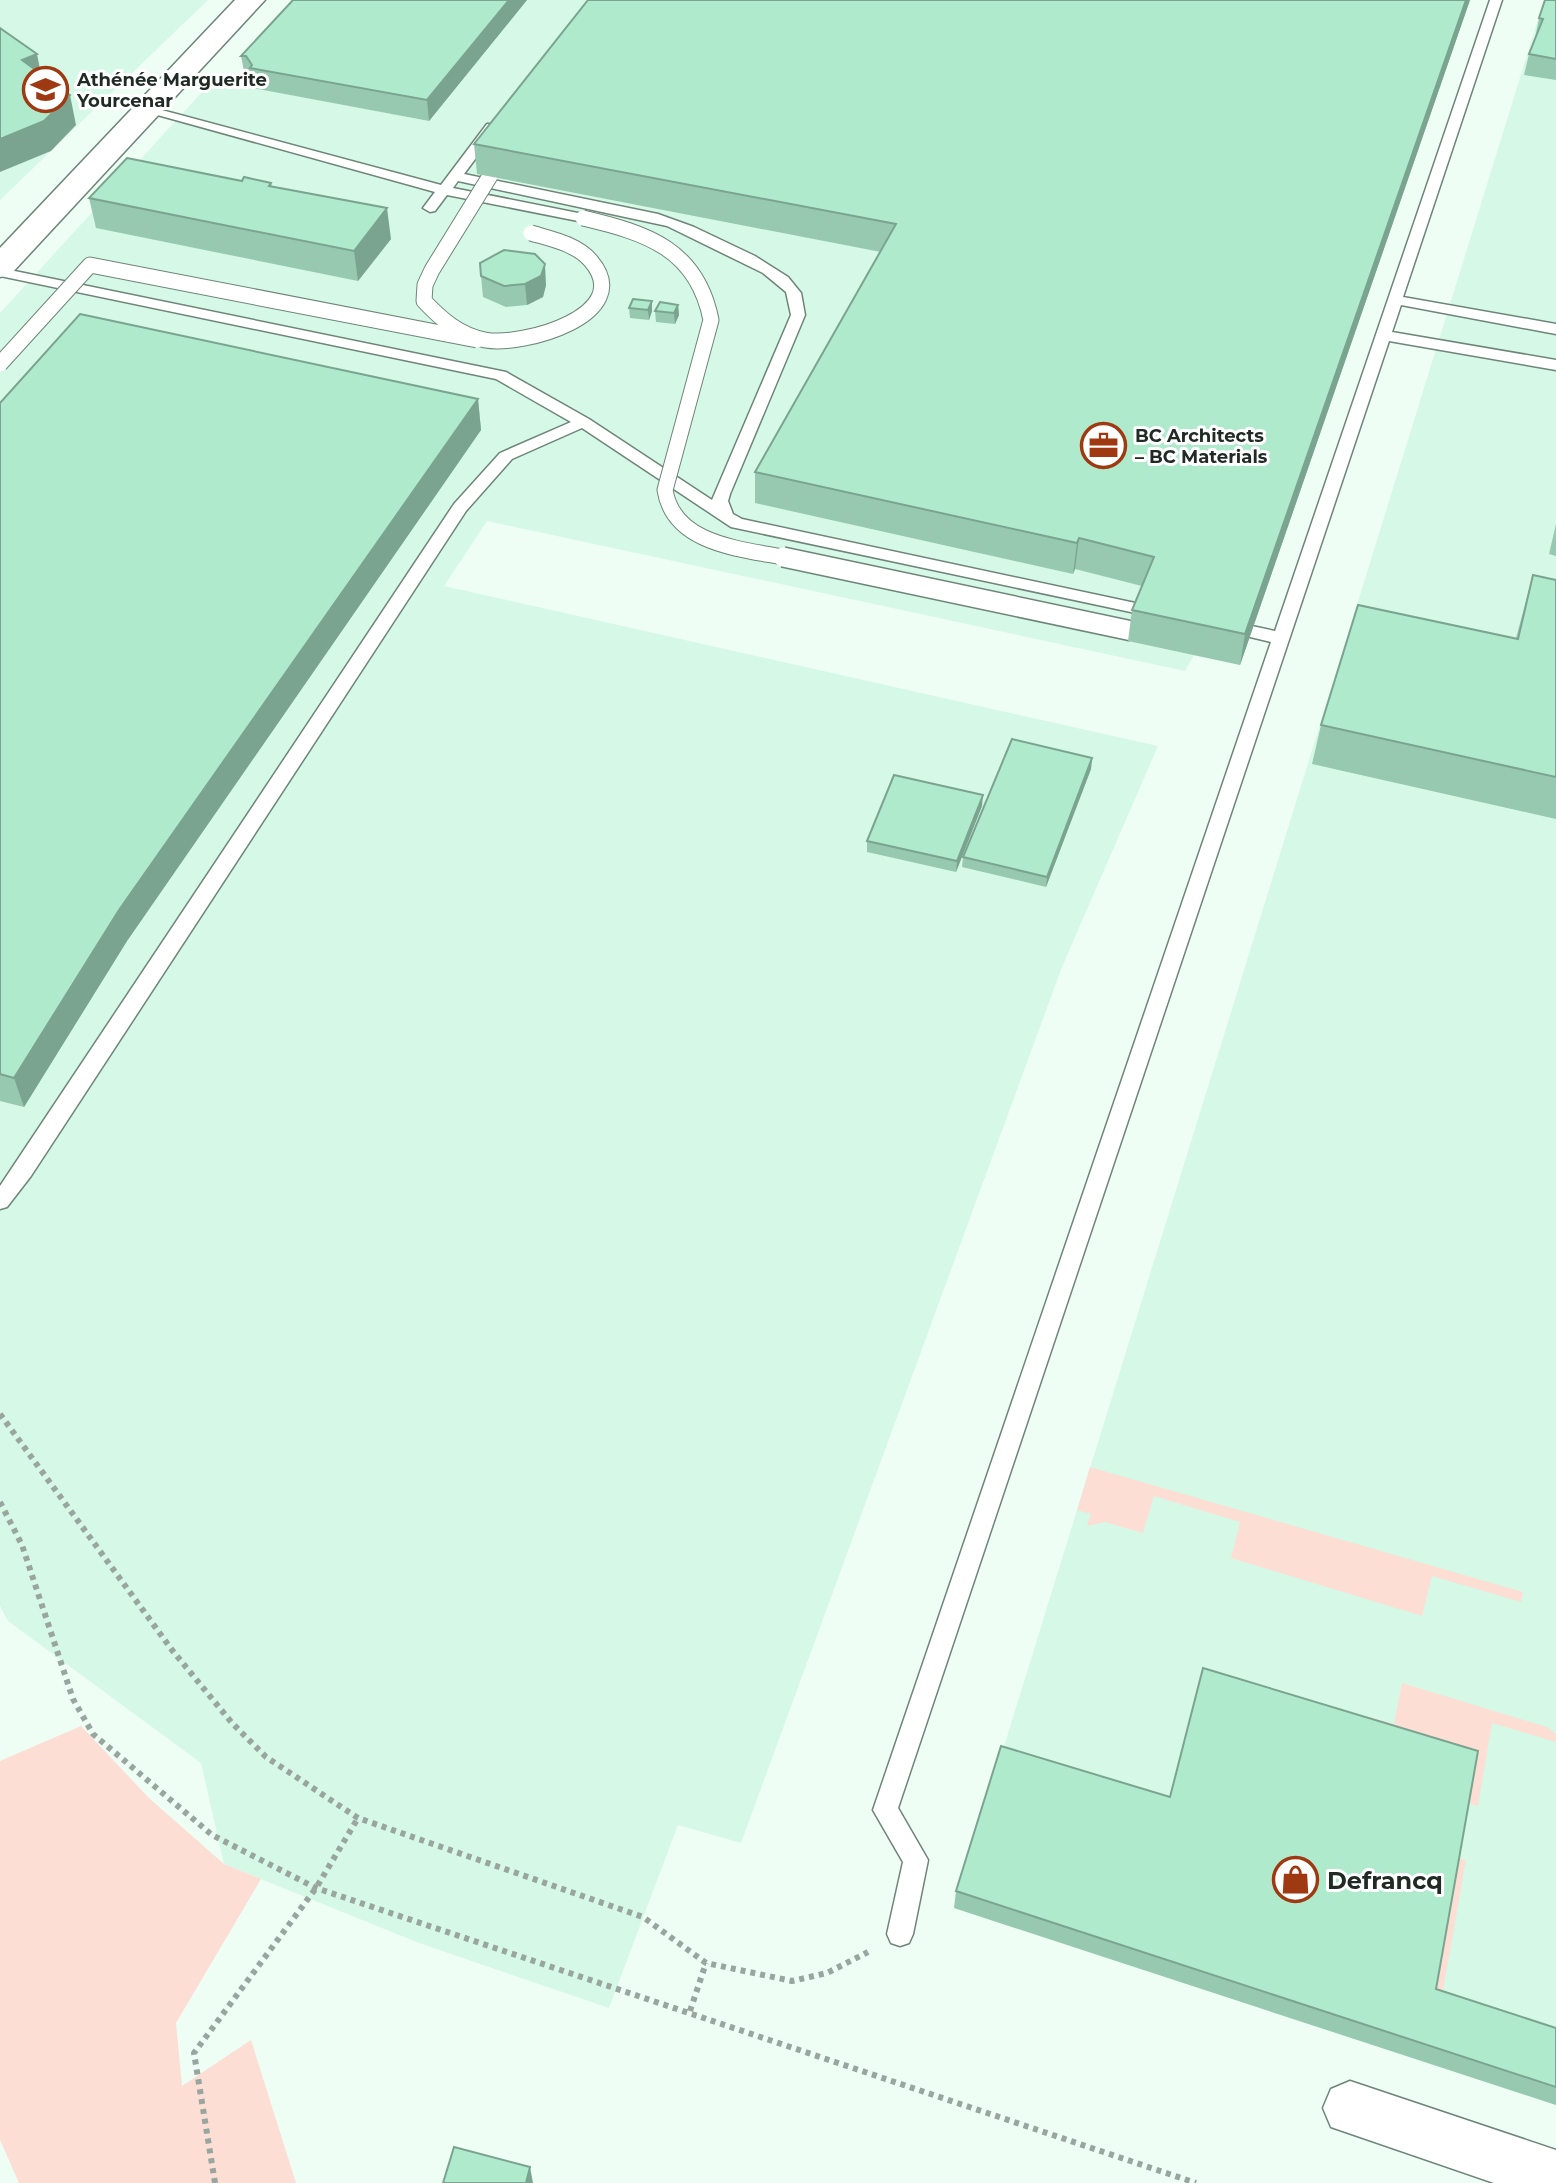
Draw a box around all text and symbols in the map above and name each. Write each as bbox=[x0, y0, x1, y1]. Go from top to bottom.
school or university icon: Athénée Marguerite Yourcenar bbox=[22, 66, 70, 114]
place label: Athénée Marguerite Yourcenar bbox=[76, 69, 267, 112]
office icon: BC Architects – BC Materials bbox=[1080, 422, 1128, 470]
place label: BC Architects – BC Materials bbox=[1135, 425, 1268, 468]
shop icon: Defrancq bbox=[1272, 1856, 1320, 1904]
place label: Defrancq bbox=[1327, 1866, 1443, 1895]

